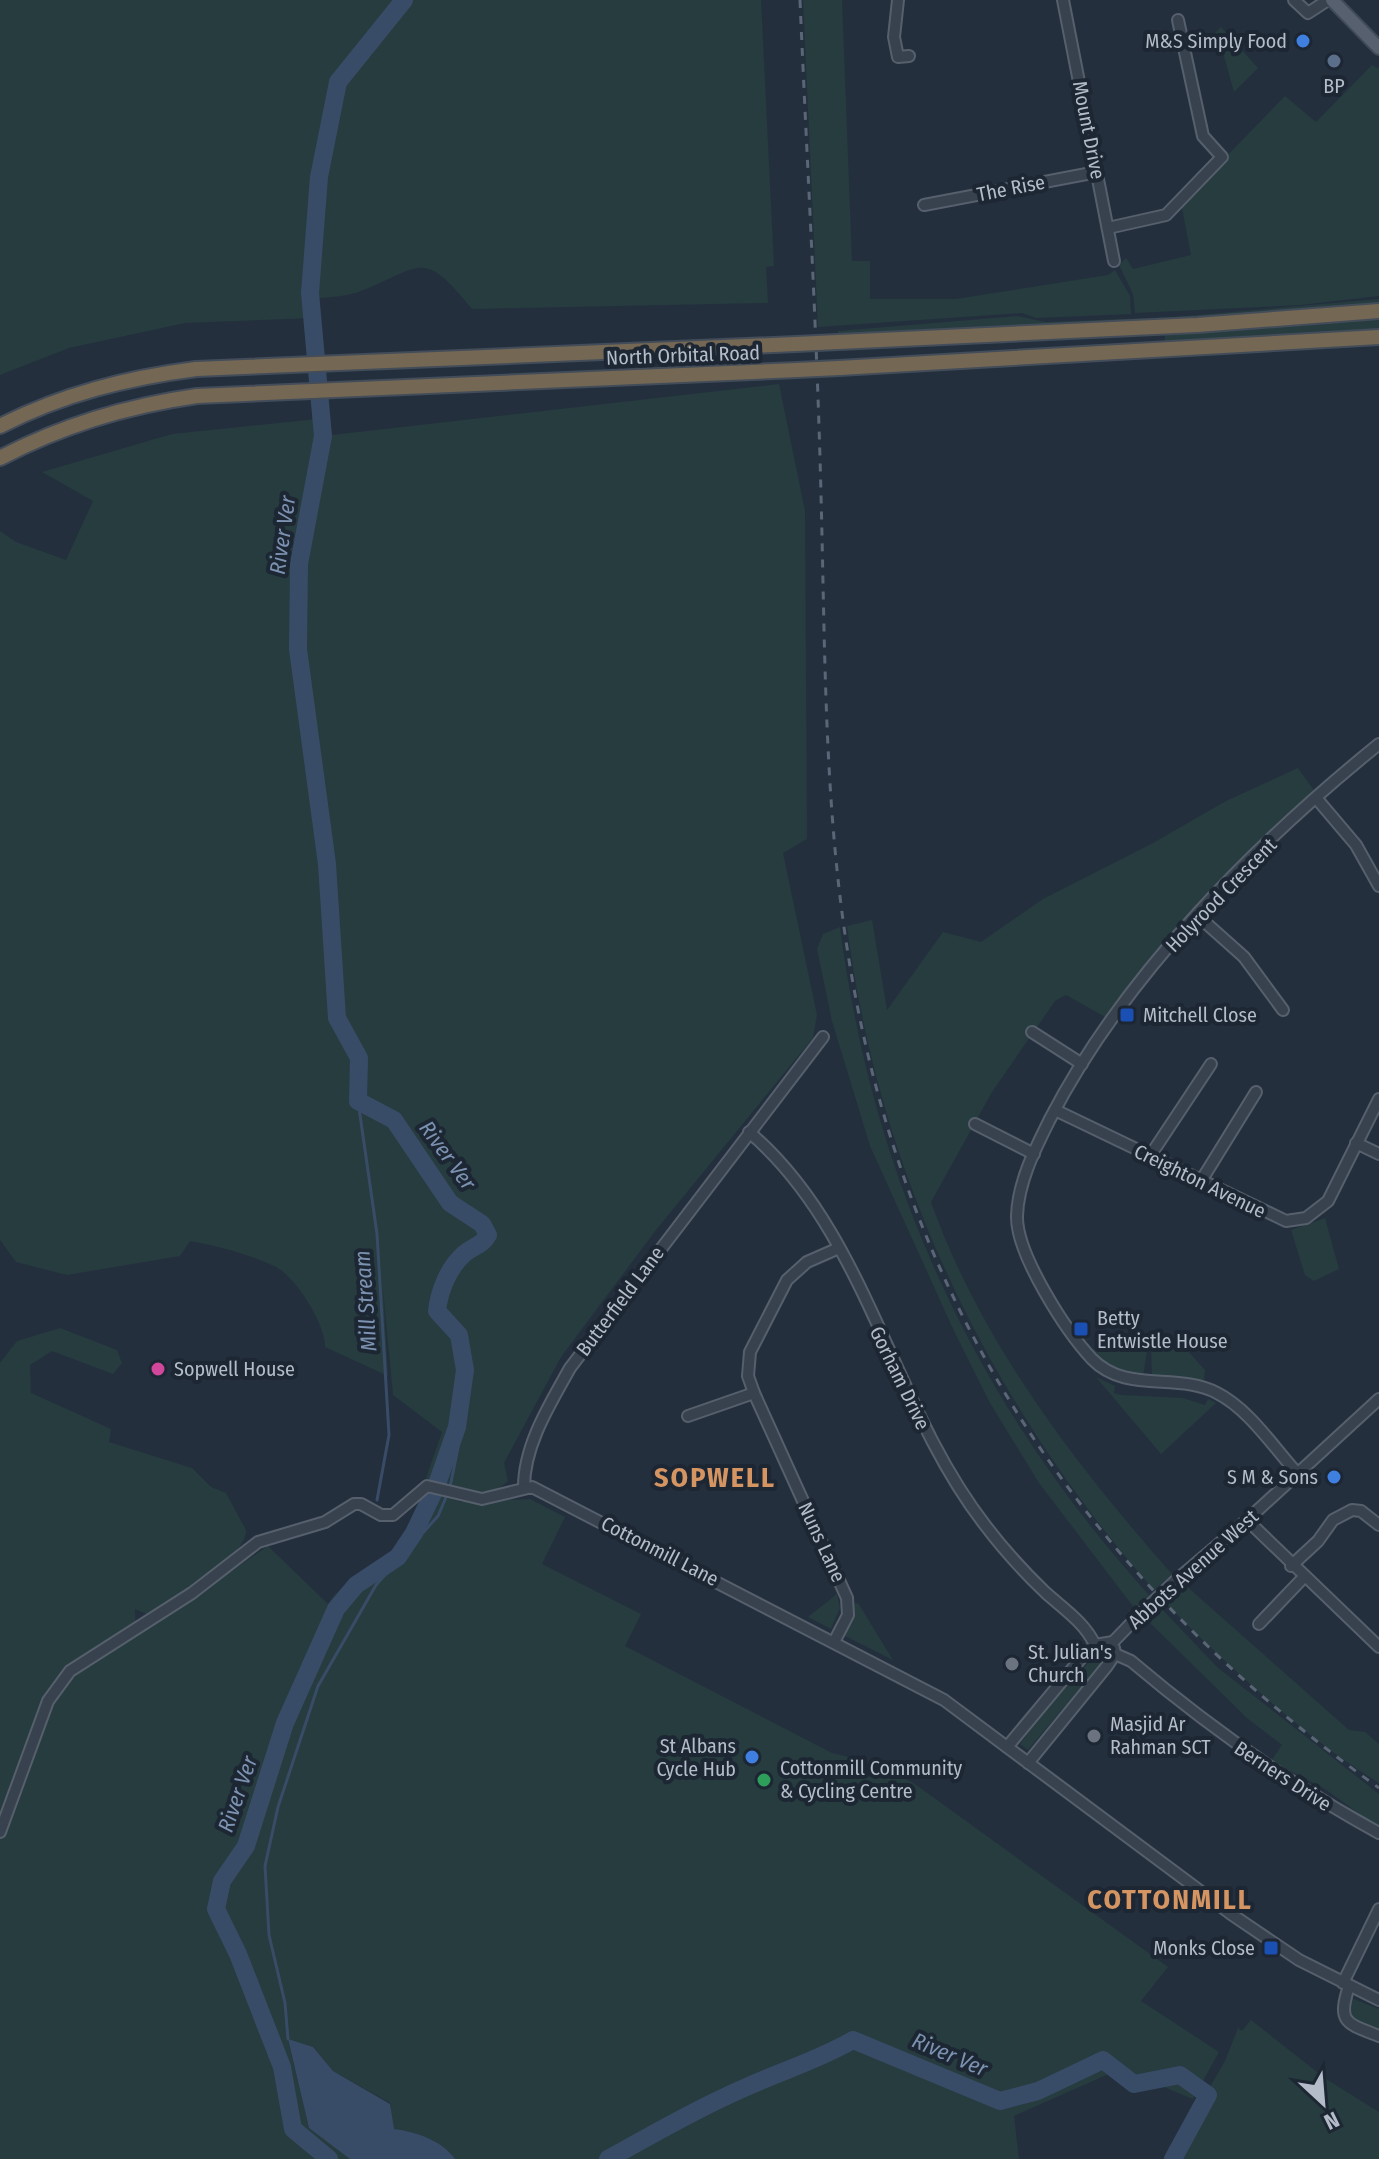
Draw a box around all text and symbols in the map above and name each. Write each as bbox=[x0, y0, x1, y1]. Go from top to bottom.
place label: M&S Simply Food bbox=[1145, 29, 1287, 53]
marker: M&S Simply Food bbox=[1294, 32, 1312, 50]
marker: BP bbox=[1325, 52, 1343, 70]
place label: BP bbox=[1323, 74, 1345, 98]
street label: Mount Drive bbox=[1068, 79, 1110, 181]
street label: The Rise bbox=[975, 170, 1047, 206]
street label: North Orbital Road bbox=[606, 340, 760, 370]
water label: River Ver bbox=[264, 493, 302, 576]
street label: Holyrood Crescent bbox=[1160, 833, 1282, 957]
place label: Mitchell Close bbox=[1143, 1003, 1257, 1027]
marker: Mitchell Close bbox=[1118, 1006, 1136, 1024]
water label: River Ver bbox=[414, 1115, 482, 1196]
street label: Creighton Avenue bbox=[1130, 1139, 1270, 1223]
street label: Butterfield Lane bbox=[571, 1241, 669, 1361]
water label: Mill Stream bbox=[349, 1250, 382, 1352]
place label: Betty Entwistle House bbox=[1097, 1306, 1228, 1353]
marker: Betty Entwistle House bbox=[1072, 1320, 1090, 1338]
street label: Gorham Drive bbox=[865, 1323, 935, 1433]
place label: Sopwell House bbox=[174, 1357, 295, 1381]
marker: Sopwell House bbox=[149, 1360, 167, 1378]
district label: SOPWELL bbox=[654, 1461, 776, 1494]
place label: S M & Sons bbox=[1227, 1465, 1318, 1489]
marker: S M & Sons bbox=[1325, 1468, 1343, 1486]
street label: Nuns Lane bbox=[793, 1498, 851, 1586]
street label: Abbots Avenue West bbox=[1123, 1504, 1263, 1634]
street label: Cottonmill Lane bbox=[597, 1511, 723, 1591]
place label: St. Julian's Church bbox=[1028, 1640, 1112, 1687]
marker: St. Julian's Church bbox=[1003, 1655, 1021, 1673]
place label: Masjid Ar Rahman SCT bbox=[1110, 1712, 1211, 1759]
marker: Masjid Ar Rahman SCT bbox=[1085, 1727, 1103, 1745]
place label: St Albans Cycle Hub bbox=[656, 1734, 736, 1781]
street label: Berners Drive bbox=[1230, 1736, 1336, 1816]
marker: St Albans Cycle Hub bbox=[743, 1748, 761, 1766]
water label: River Ver bbox=[212, 1751, 264, 1836]
place label: Cottonmill Community & Cycling Centre bbox=[780, 1756, 962, 1803]
marker: Cottonmill Community & Cycling Centre bbox=[755, 1771, 773, 1789]
district label: COTTONMILL bbox=[1087, 1883, 1253, 1916]
place label: Monks Close bbox=[1153, 1936, 1255, 1960]
marker: Monks Close bbox=[1262, 1939, 1280, 1957]
water label: River Ver bbox=[908, 2027, 993, 2083]
north arrow bbox=[1283, 2063, 1363, 2143]
text: N bbox=[1320, 2106, 1343, 2136]

